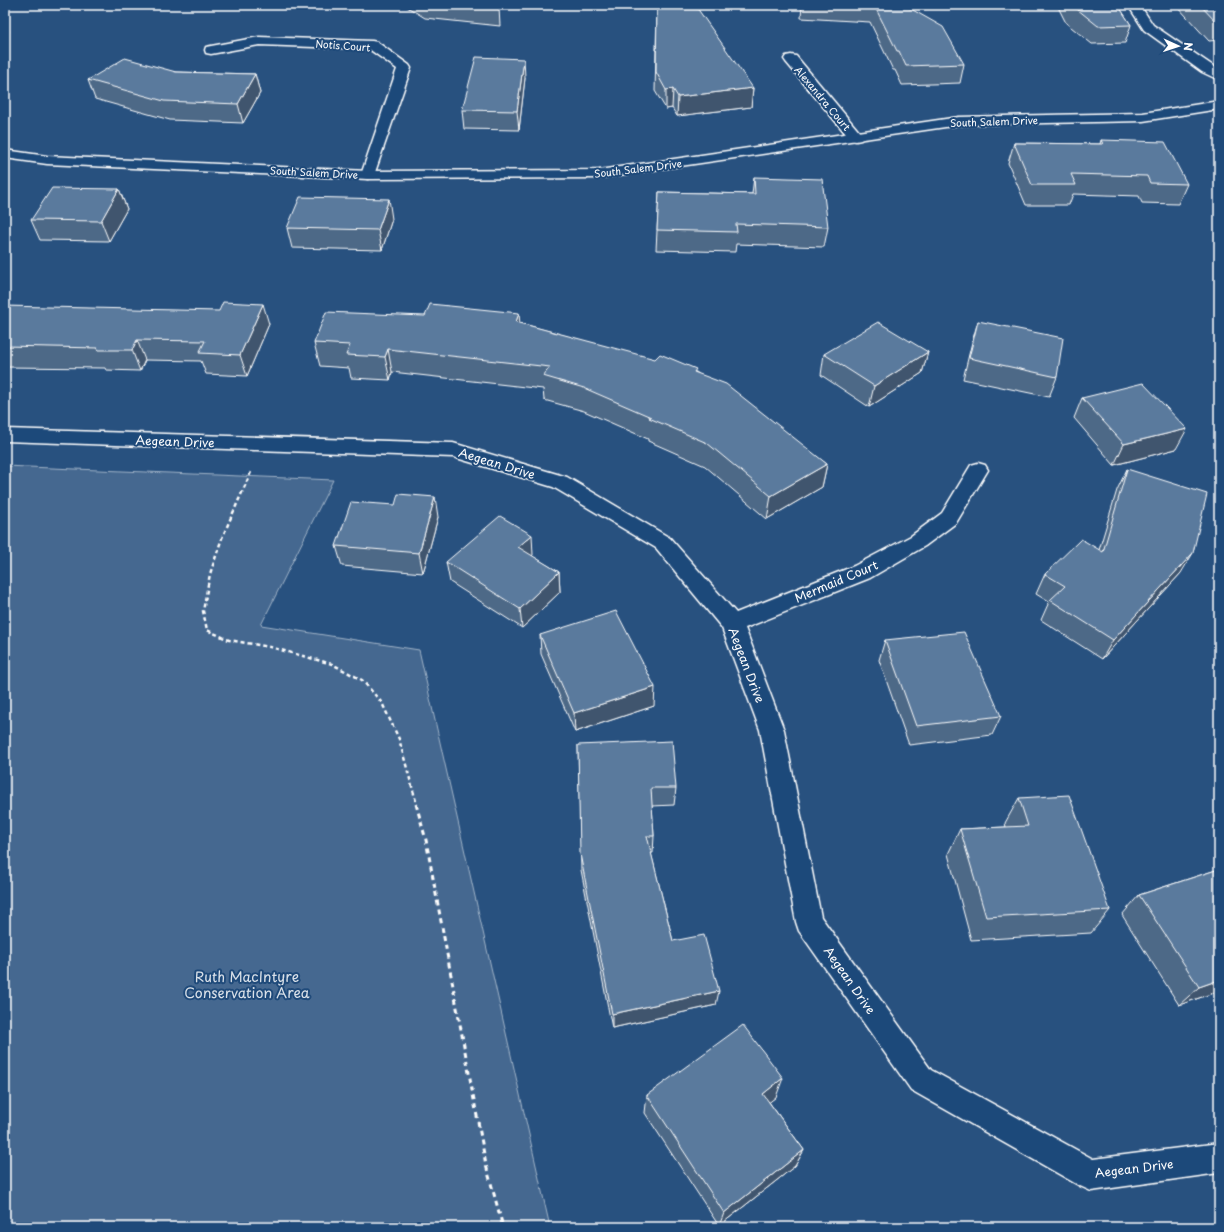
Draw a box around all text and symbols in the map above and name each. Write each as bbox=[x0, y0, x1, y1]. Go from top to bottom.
north arrow bbox=[1158, 26, 1198, 66]
street label: Notis Court bbox=[315, 36, 371, 54]
text: N bbox=[1180, 42, 1197, 52]
street label: Alexandra Court bbox=[791, 62, 855, 134]
street label: South Salem Drive bbox=[950, 112, 1038, 130]
street label: South Salem Drive bbox=[593, 155, 683, 181]
street label: South Salem Drive bbox=[270, 162, 358, 182]
street label: Aegean Drive bbox=[135, 431, 215, 451]
street label: Aegean Drive bbox=[457, 443, 537, 483]
street label: Mermaid Court bbox=[792, 555, 881, 607]
street label: Aegean Drive bbox=[724, 625, 770, 705]
street label: Aegean Drive bbox=[820, 942, 880, 1018]
park label: Ruth MacIntyre Conservation Area bbox=[184, 966, 310, 1003]
street label: Aegean Drive bbox=[1094, 1154, 1174, 1182]

